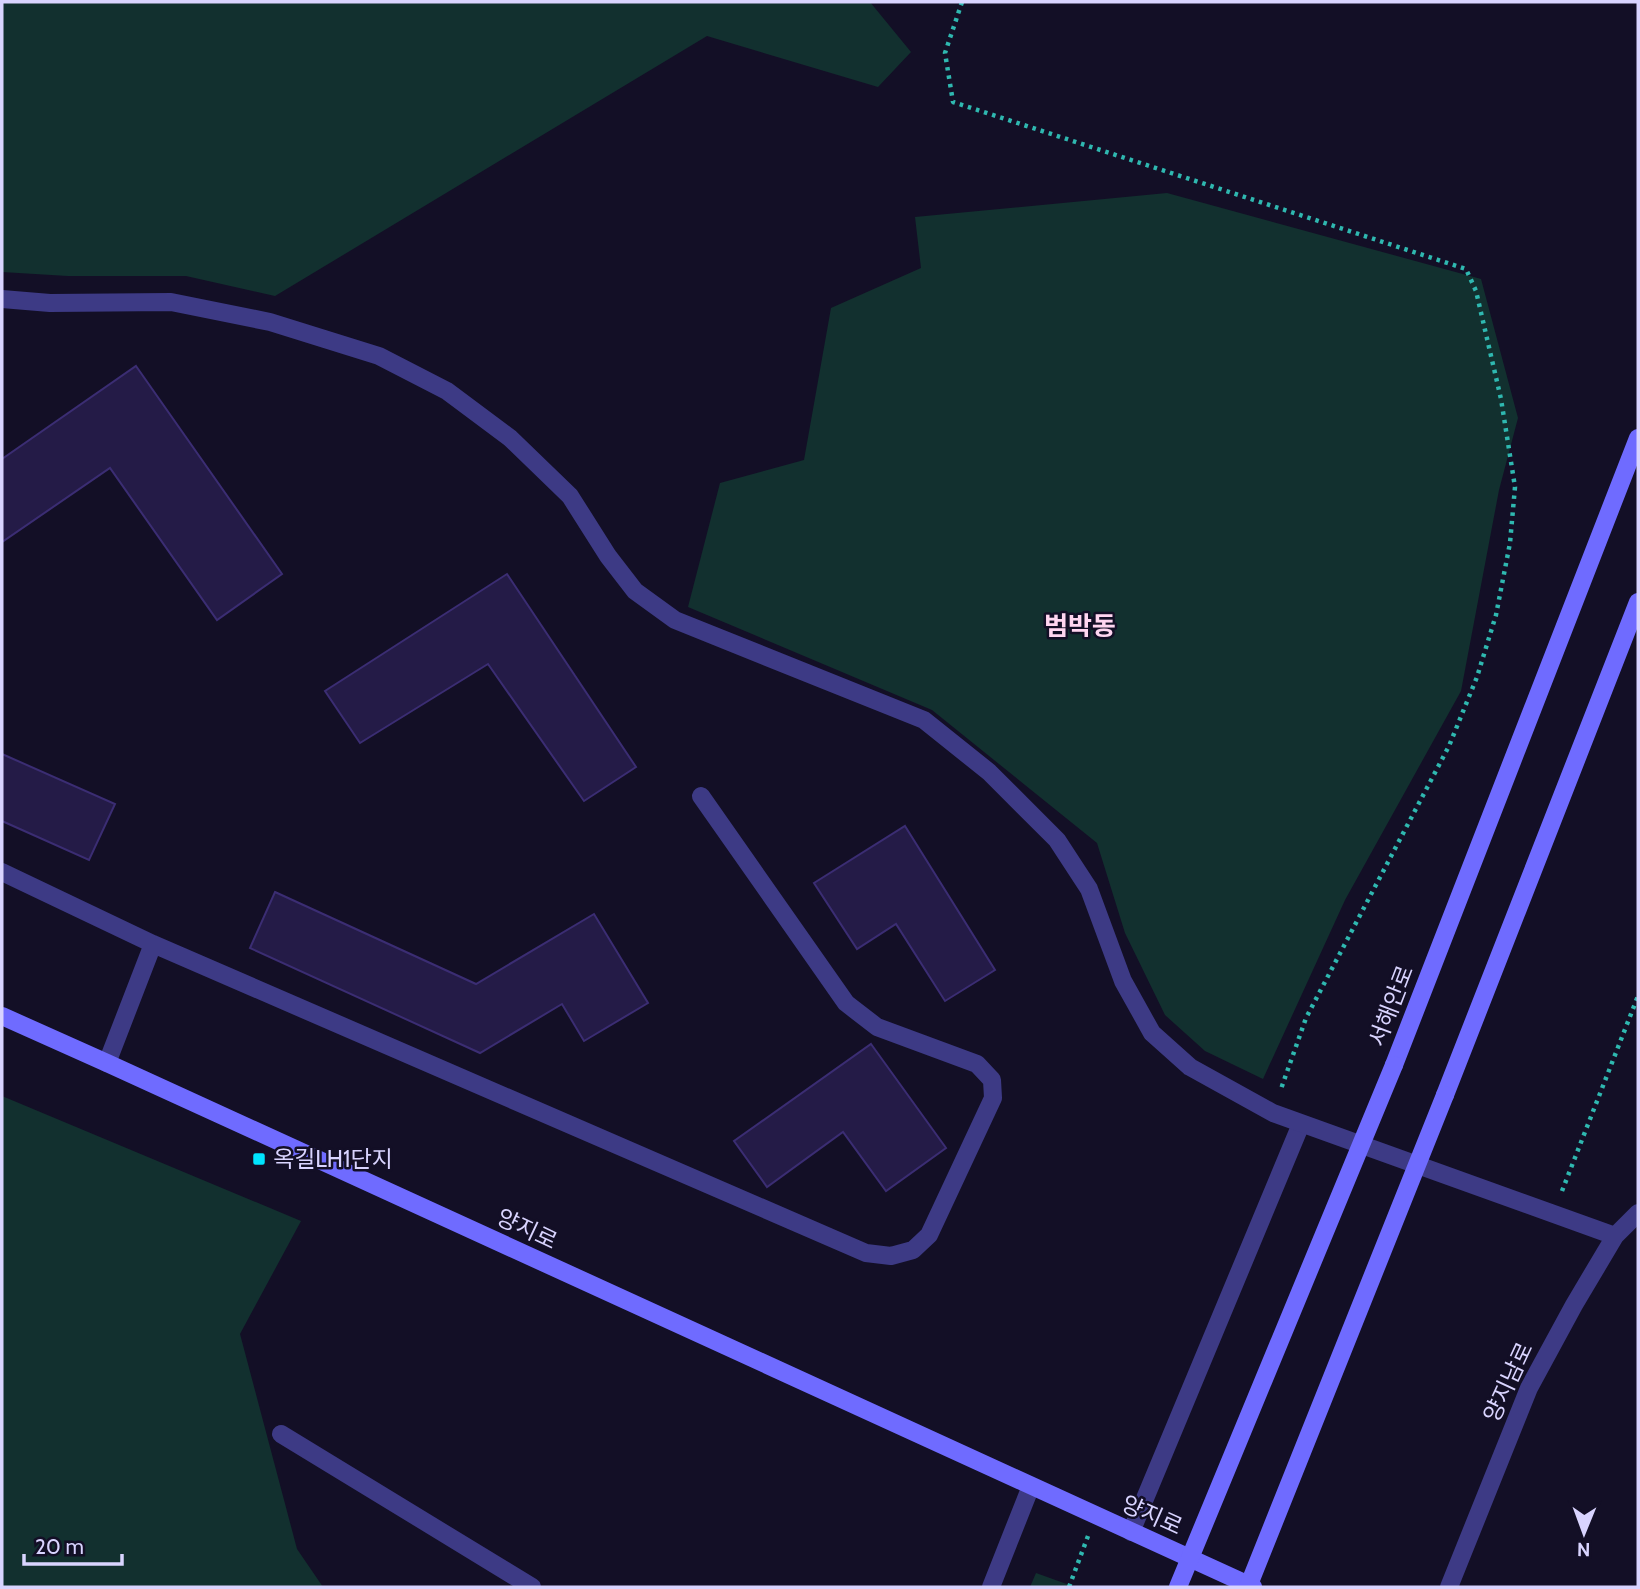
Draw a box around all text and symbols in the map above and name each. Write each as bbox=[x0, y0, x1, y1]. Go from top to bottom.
district label: 범박동 bbox=[1044, 610, 1116, 642]
street label: 서해안로 bbox=[1363, 961, 1419, 1051]
place label: 옥길LH1단지 bbox=[273, 1145, 393, 1173]
marker: 옥길LH1단지 bbox=[251, 1151, 267, 1167]
street label: 양지로 bbox=[492, 1203, 562, 1255]
street label: 양지남로 bbox=[1477, 1338, 1539, 1426]
street label: 양지로 bbox=[1117, 1489, 1187, 1541]
north arrow bbox=[1549, 1498, 1619, 1568]
scale bar bbox=[24, 1522, 122, 1566]
text: 20 m bbox=[35, 1534, 84, 1559]
text: N bbox=[1577, 1538, 1591, 1561]

